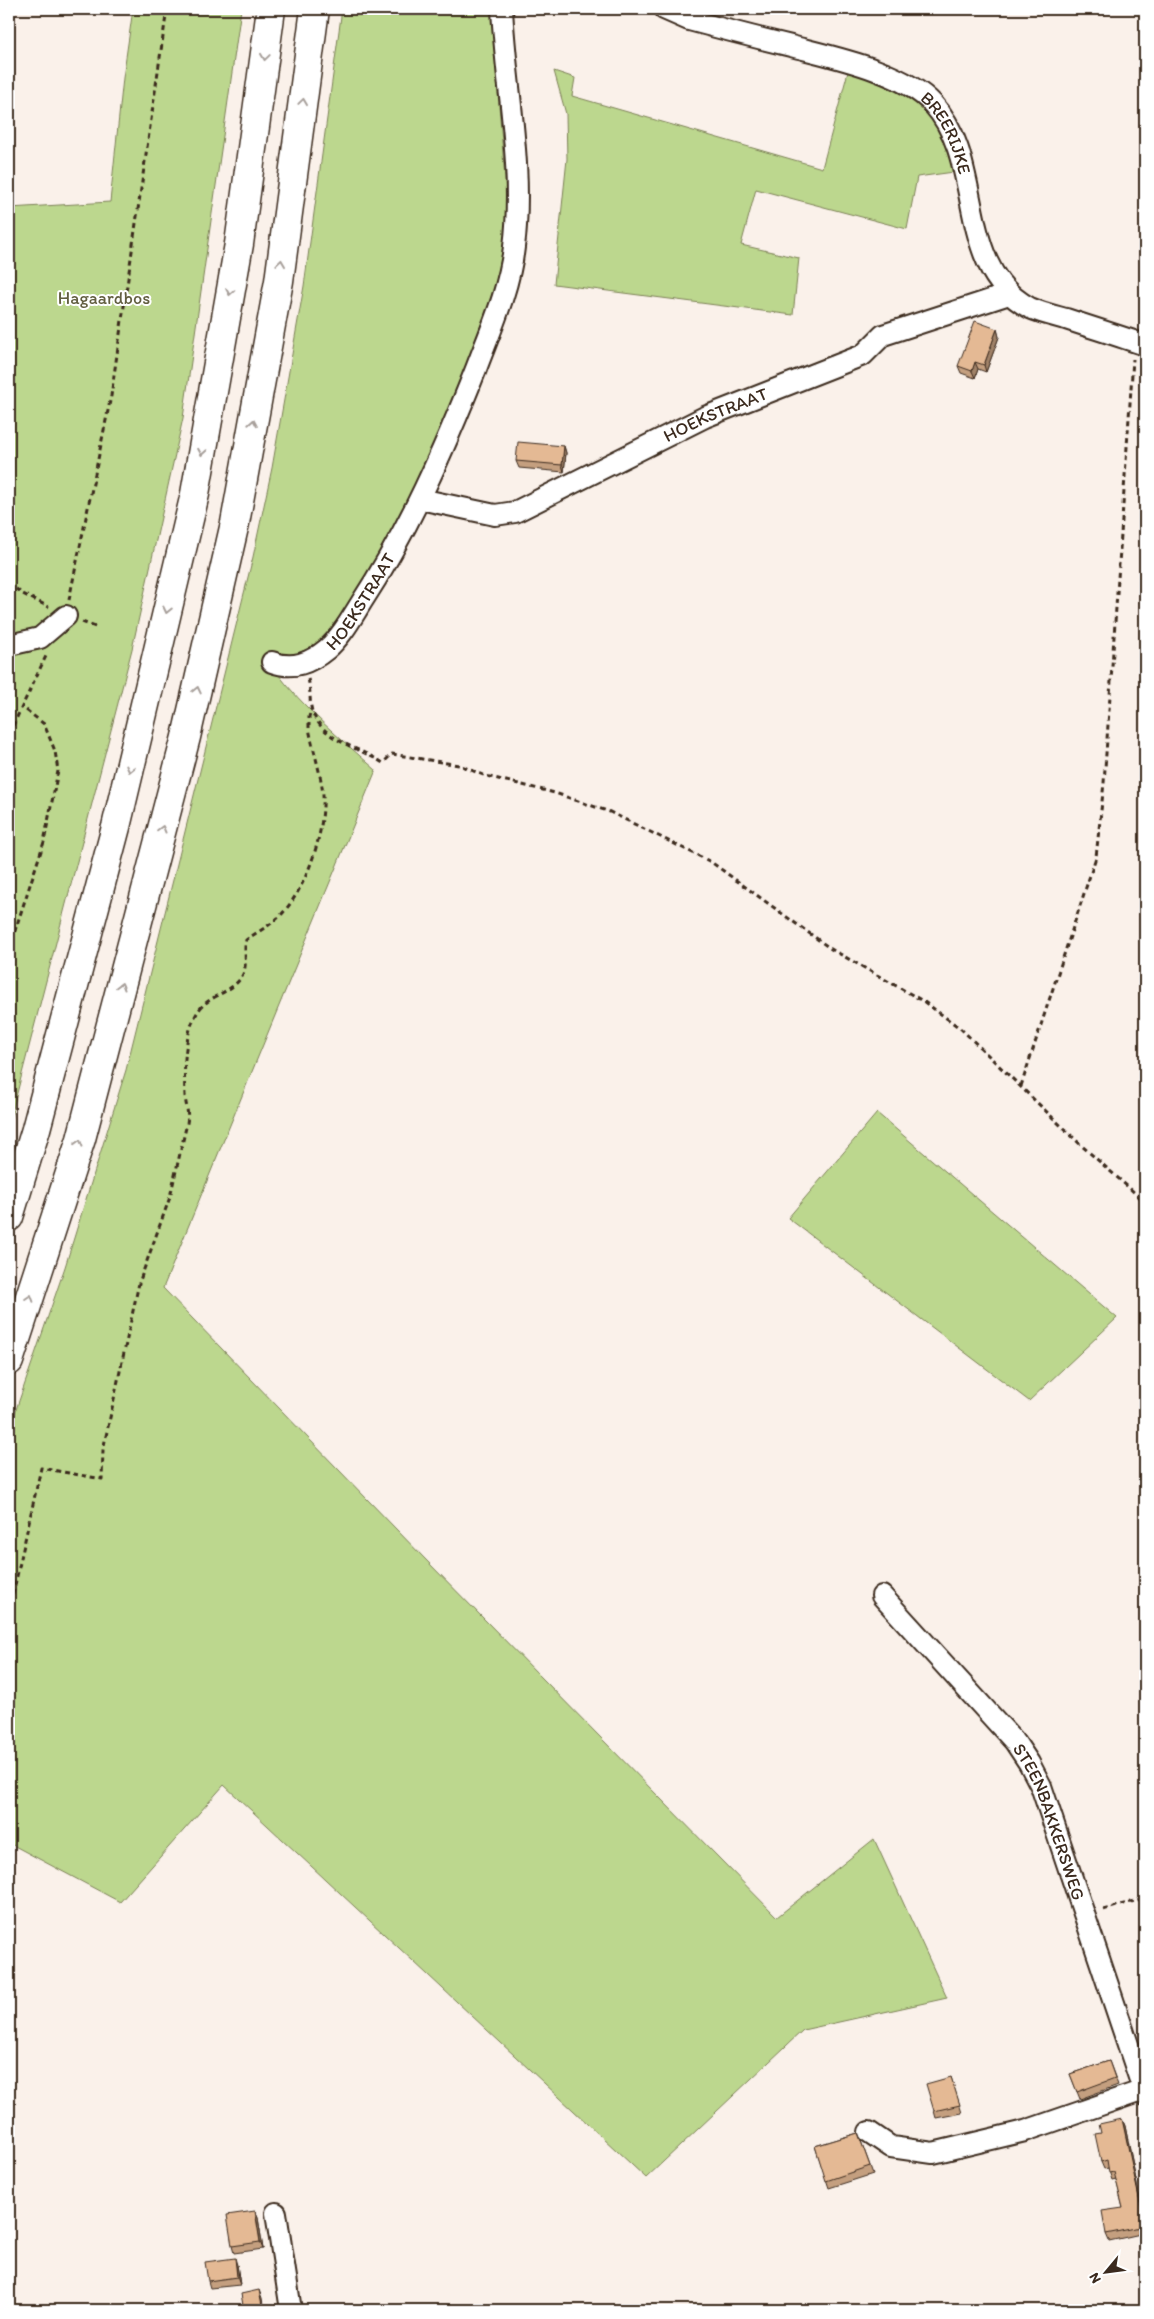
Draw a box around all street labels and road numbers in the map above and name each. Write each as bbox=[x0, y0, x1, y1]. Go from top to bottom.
street label: BREERIJKE bbox=[916, 87, 976, 176]
street label: HOEKSTRAAT bbox=[660, 383, 771, 447]
street label: HOEKSTRAAT bbox=[321, 549, 400, 655]
street label: STEENBAKKERSWEG bbox=[1008, 1739, 1090, 1903]

